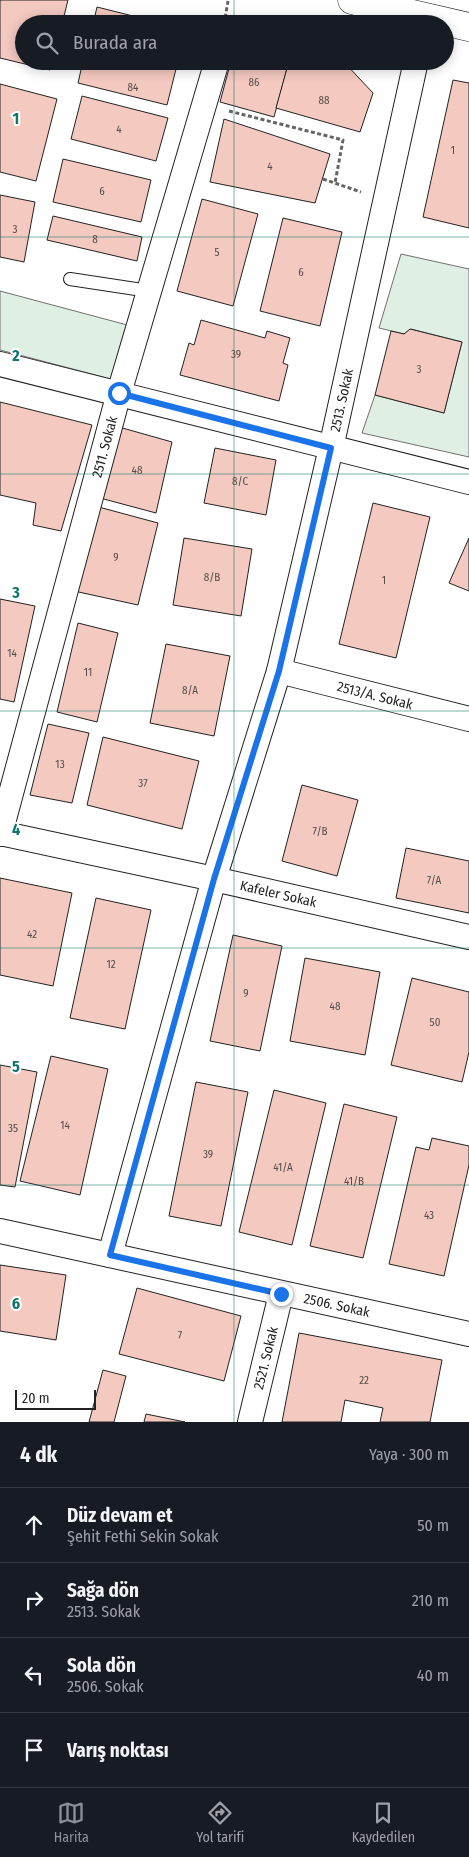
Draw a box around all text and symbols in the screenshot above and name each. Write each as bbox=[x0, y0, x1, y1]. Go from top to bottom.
search box bbox=[15, 15, 454, 70]
icon: search bbox=[33, 29, 61, 57]
text: Burada ara bbox=[73, 31, 157, 54]
house number: 86 bbox=[249, 76, 260, 89]
house number: 84 bbox=[128, 81, 139, 94]
house number: 88 bbox=[319, 94, 330, 107]
text: 1 bbox=[13, 109, 19, 128]
house number: 4 bbox=[116, 123, 122, 136]
house number: 1 bbox=[451, 144, 455, 157]
house number: 4 bbox=[267, 160, 273, 173]
house number: 6 bbox=[99, 185, 105, 198]
house number: 3 bbox=[13, 223, 18, 236]
house number: 8 bbox=[92, 233, 98, 246]
house number: 5 bbox=[214, 246, 220, 259]
house number: 6 bbox=[298, 266, 304, 279]
text: 2 bbox=[11, 346, 20, 365]
house number: 39 bbox=[231, 348, 241, 361]
house number: 3 bbox=[417, 363, 422, 376]
street label: 2513. Sokak bbox=[327, 367, 357, 433]
route start bbox=[108, 382, 131, 405]
street label: 2511. Sokak bbox=[89, 414, 121, 480]
house number: 48 bbox=[132, 464, 143, 477]
house number: 8/C bbox=[232, 475, 248, 488]
house number: 9 bbox=[113, 551, 119, 564]
house number: 8/B bbox=[204, 571, 220, 584]
house number: 1 bbox=[382, 574, 386, 587]
text: 3 bbox=[11, 583, 20, 602]
house number: 14 bbox=[7, 647, 17, 660]
house number: 11 bbox=[84, 666, 92, 679]
street label: 2513/A. Sokak bbox=[335, 678, 415, 714]
house number: 8/A bbox=[182, 684, 198, 697]
house number: 13 bbox=[55, 758, 65, 771]
house number: 37 bbox=[138, 777, 148, 790]
text: 4 bbox=[12, 820, 20, 839]
house number: 7/B bbox=[312, 825, 328, 838]
house number: 7/A bbox=[427, 874, 442, 887]
street label: Kafeler Sokak bbox=[238, 877, 319, 911]
house number: 42 bbox=[27, 928, 37, 941]
house number: 12 bbox=[106, 958, 116, 971]
house number: 9 bbox=[243, 987, 249, 1000]
house number: 48 bbox=[330, 1000, 341, 1013]
house number: 50 bbox=[430, 1016, 441, 1029]
text: 5 bbox=[12, 1057, 20, 1076]
house number: 14 bbox=[60, 1119, 70, 1132]
house number: 35 bbox=[8, 1122, 18, 1135]
house number: 39 bbox=[203, 1148, 213, 1161]
house number: 41/A bbox=[273, 1161, 293, 1174]
house number: 41/B bbox=[344, 1175, 364, 1188]
house number: 43 bbox=[424, 1209, 434, 1222]
route end bbox=[270, 1283, 293, 1306]
street label: 2506. Sokak bbox=[302, 1290, 372, 1321]
text: 6 bbox=[12, 1294, 20, 1313]
street label: 2521. Sokak bbox=[250, 1324, 282, 1391]
house number: 7 bbox=[178, 1329, 183, 1342]
house number: 22 bbox=[359, 1374, 369, 1387]
scale bar bbox=[15, 1387, 96, 1410]
text: 20 m bbox=[22, 1390, 50, 1407]
text: 4 dk bbox=[20, 1442, 57, 1468]
text: Yaya · 300 m bbox=[369, 1445, 449, 1464]
text: Düz devam et bbox=[67, 1504, 173, 1527]
icon: ahead bbox=[20, 1511, 48, 1539]
text: 50 m bbox=[417, 1516, 449, 1535]
text: Şehit Fethi Sekin Sokak bbox=[67, 1527, 219, 1546]
text: Sağa dön bbox=[67, 1579, 139, 1602]
icon: right bbox=[20, 1586, 48, 1614]
text: 210 m bbox=[412, 1591, 449, 1610]
text: 2513. Sokak bbox=[67, 1602, 140, 1621]
text: Sola dön bbox=[67, 1654, 136, 1677]
icon: left bbox=[20, 1661, 48, 1689]
text: 40 m bbox=[417, 1666, 449, 1685]
text: 2506. Sokak bbox=[67, 1677, 144, 1696]
icon: arrive bbox=[20, 1736, 48, 1764]
text: Varış noktası bbox=[67, 1739, 169, 1762]
tab: Harita bbox=[54, 1799, 89, 1846]
tab: Yol tarifi bbox=[196, 1799, 244, 1846]
tab: Kaydedilen bbox=[352, 1799, 415, 1846]

